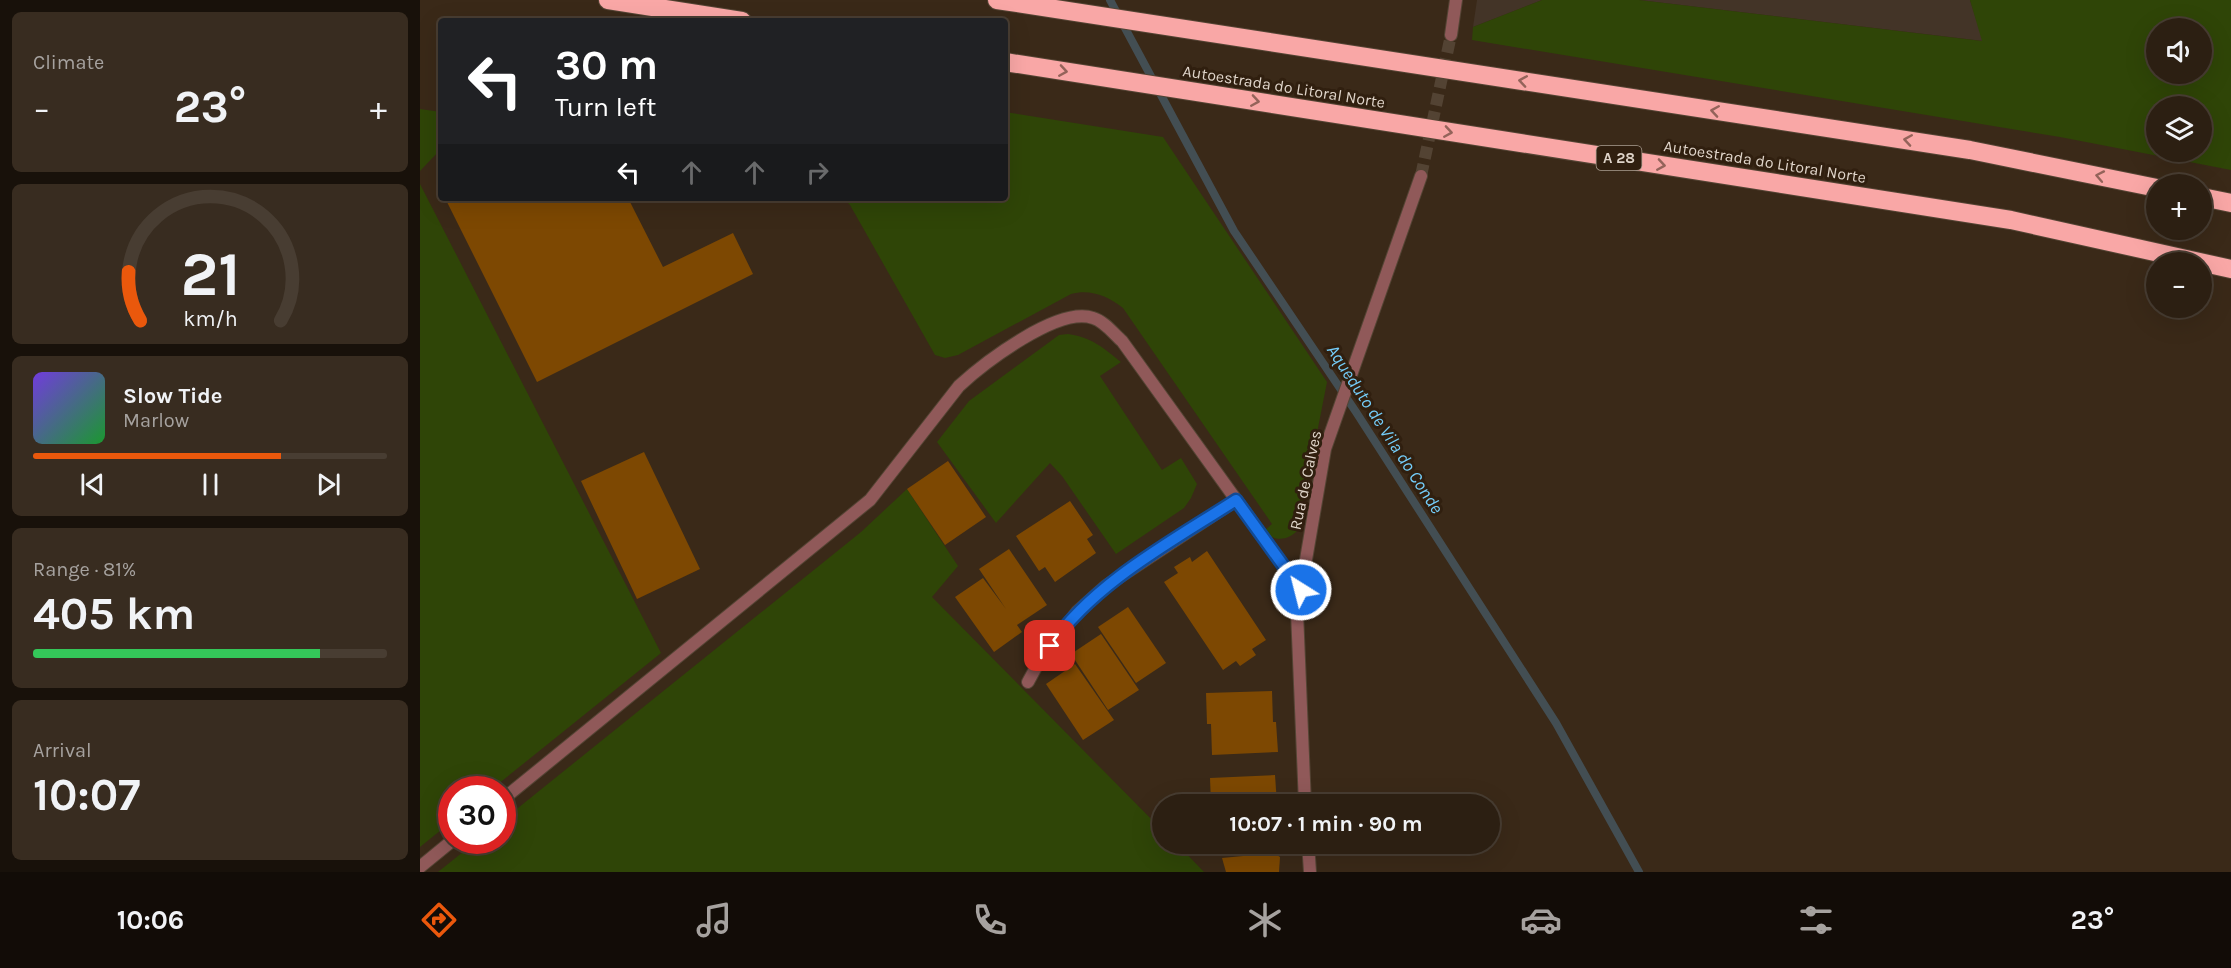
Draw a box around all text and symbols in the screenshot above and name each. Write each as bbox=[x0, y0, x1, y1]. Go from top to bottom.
map controls bbox=[2146, 18, 2212, 318]
button: sound bbox=[2146, 18, 2212, 84]
text: 30 m bbox=[555, 40, 658, 90]
icon: left bbox=[456, 42, 534, 120]
text: Climate bbox=[33, 51, 104, 74]
street label: Autoestrada do Litoral Norte bbox=[1181, 61, 1386, 112]
one-way arrow bbox=[1058, 65, 1067, 77]
one-way arrow bbox=[1518, 75, 1528, 88]
text: 23° bbox=[174, 81, 246, 133]
text: − bbox=[33, 89, 50, 127]
text: + bbox=[370, 89, 387, 127]
text: Turn left bbox=[555, 91, 656, 123]
one-way arrow bbox=[1251, 95, 1260, 107]
button: layers bbox=[2146, 96, 2212, 162]
one-way arrow bbox=[1711, 105, 1720, 117]
one-way arrow bbox=[1443, 125, 1453, 137]
one-way arrow bbox=[1903, 135, 1913, 147]
street label: Autoestrada do Litoral Norte bbox=[1662, 136, 1867, 187]
road number: A 28 bbox=[1596, 146, 1642, 170]
icon: left bbox=[612, 156, 645, 189]
icon: ahead bbox=[675, 156, 708, 189]
icon: ahead bbox=[738, 156, 771, 189]
icon: right bbox=[801, 156, 834, 189]
one-way arrow bbox=[1656, 158, 1666, 171]
one-way arrow bbox=[2095, 170, 2105, 183]
button: + bbox=[2146, 174, 2212, 240]
text: 21 bbox=[180, 238, 240, 311]
button: − bbox=[2146, 252, 2212, 318]
text: km/h bbox=[183, 306, 237, 331]
water label: Aqueduto de Vila do Conde bbox=[1322, 340, 1448, 518]
text: Slow Tide bbox=[123, 383, 223, 409]
text: Marlow bbox=[123, 409, 189, 432]
street label: Rua de Calves bbox=[1286, 429, 1325, 532]
icon: previous bbox=[76, 468, 109, 501]
icon: pause bbox=[194, 468, 227, 501]
icon: next bbox=[312, 468, 345, 501]
text: Range · 81% bbox=[33, 558, 136, 581]
position arrow bbox=[1269, 558, 1333, 622]
text: 405 km bbox=[33, 588, 195, 640]
pin bbox=[1024, 620, 1075, 671]
icon: arrive bbox=[1033, 629, 1066, 662]
text: Arrival bbox=[33, 739, 92, 762]
text: 10:07 bbox=[33, 769, 140, 821]
speed limit sign: 30 bbox=[438, 776, 516, 854]
text: 10:07 · 1 min · 90 m bbox=[1229, 811, 1423, 837]
icon: directions bbox=[418, 899, 460, 941]
icon: music bbox=[693, 899, 735, 941]
icon: phone bbox=[969, 899, 1011, 941]
icon: climate bbox=[1244, 899, 1286, 941]
icon: car bbox=[1520, 899, 1562, 941]
icon: filters bbox=[1795, 899, 1837, 941]
text: 10:06 bbox=[117, 904, 184, 936]
text: 23° bbox=[2071, 904, 2114, 936]

